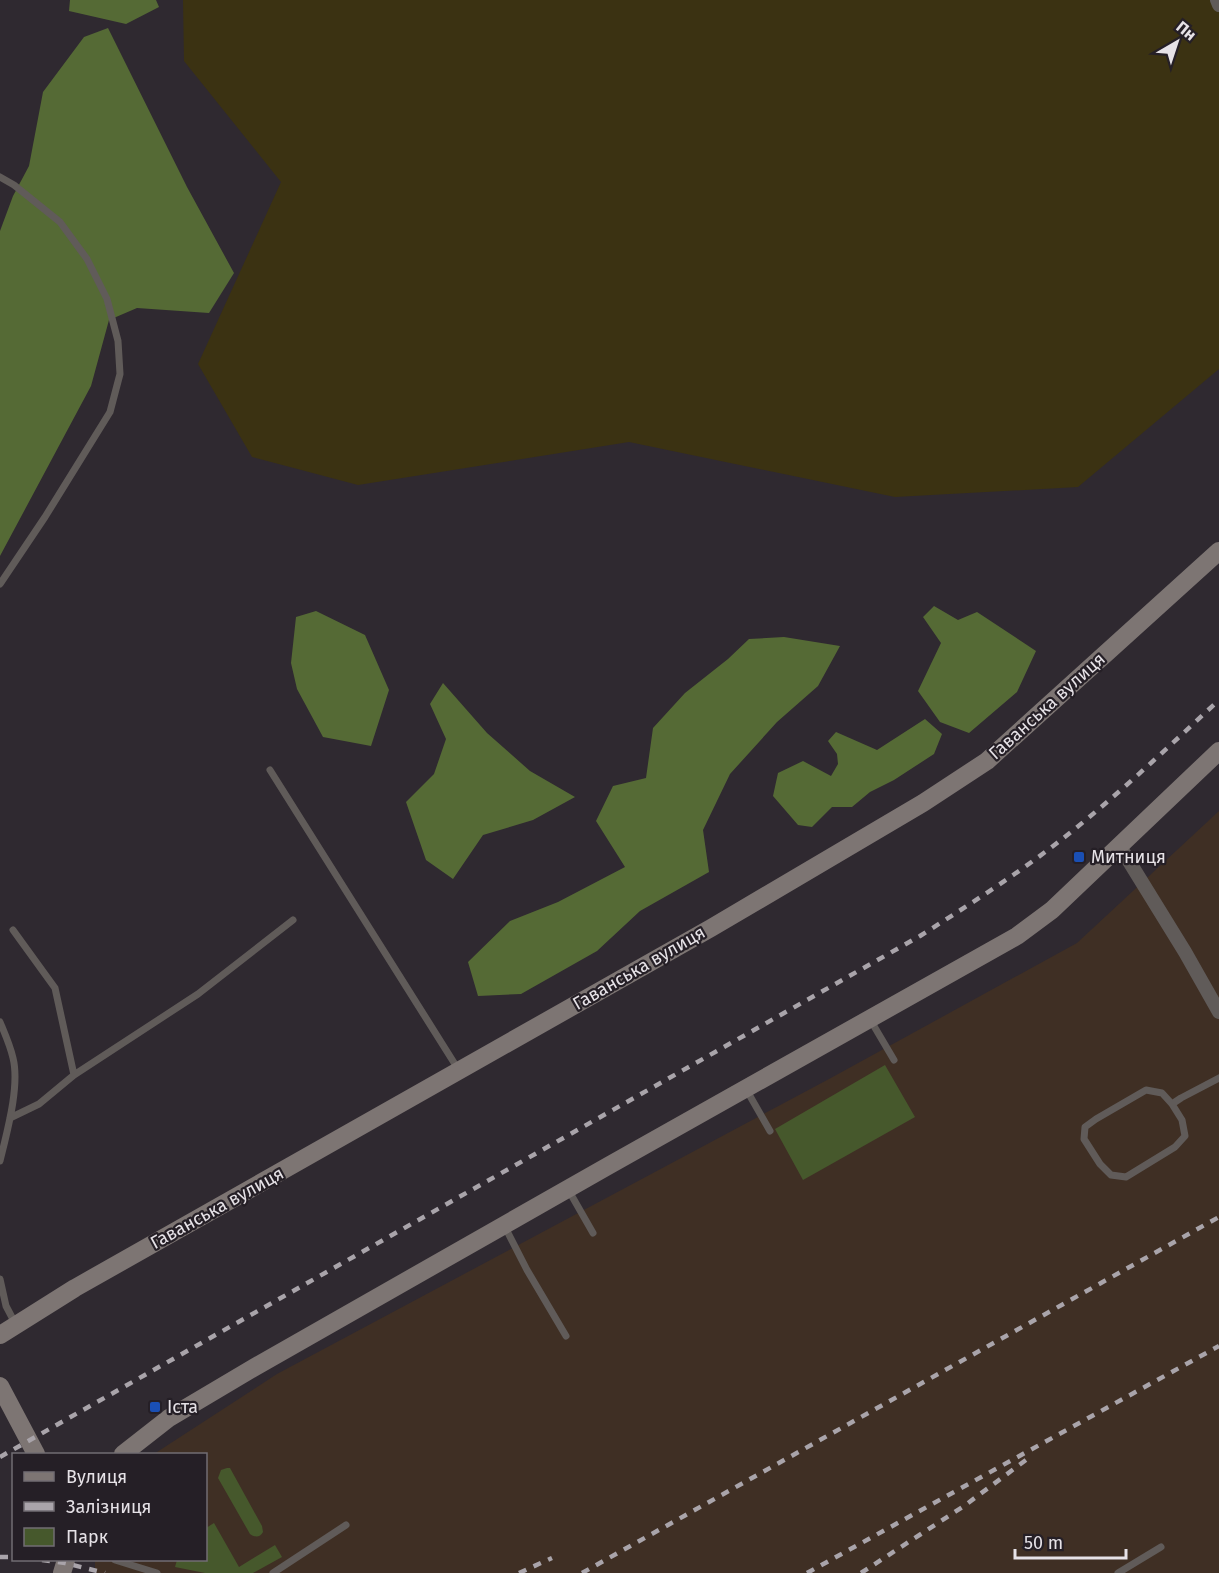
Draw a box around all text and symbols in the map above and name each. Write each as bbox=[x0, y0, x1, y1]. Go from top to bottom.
north arrow bbox=[1147, 12, 1207, 72]
text: Пн bbox=[1172, 17, 1200, 44]
street label: Гаванська вулиця bbox=[984, 648, 1110, 764]
place label: Митниця bbox=[1091, 846, 1166, 868]
marker: Митниця bbox=[1072, 850, 1086, 864]
street label: Гаванська вулиця bbox=[569, 921, 709, 1015]
street label: Гаванська вулиця bbox=[146, 1162, 288, 1254]
place label: Іста bbox=[167, 1396, 198, 1418]
marker: Іста bbox=[148, 1400, 162, 1414]
legend bbox=[12, 1453, 207, 1561]
text: Вулиця bbox=[66, 1466, 127, 1488]
text: Залізниця bbox=[66, 1496, 152, 1518]
scale bar bbox=[1015, 1522, 1126, 1560]
text: Парк bbox=[66, 1526, 109, 1548]
text: 50 m bbox=[1024, 1532, 1063, 1554]

